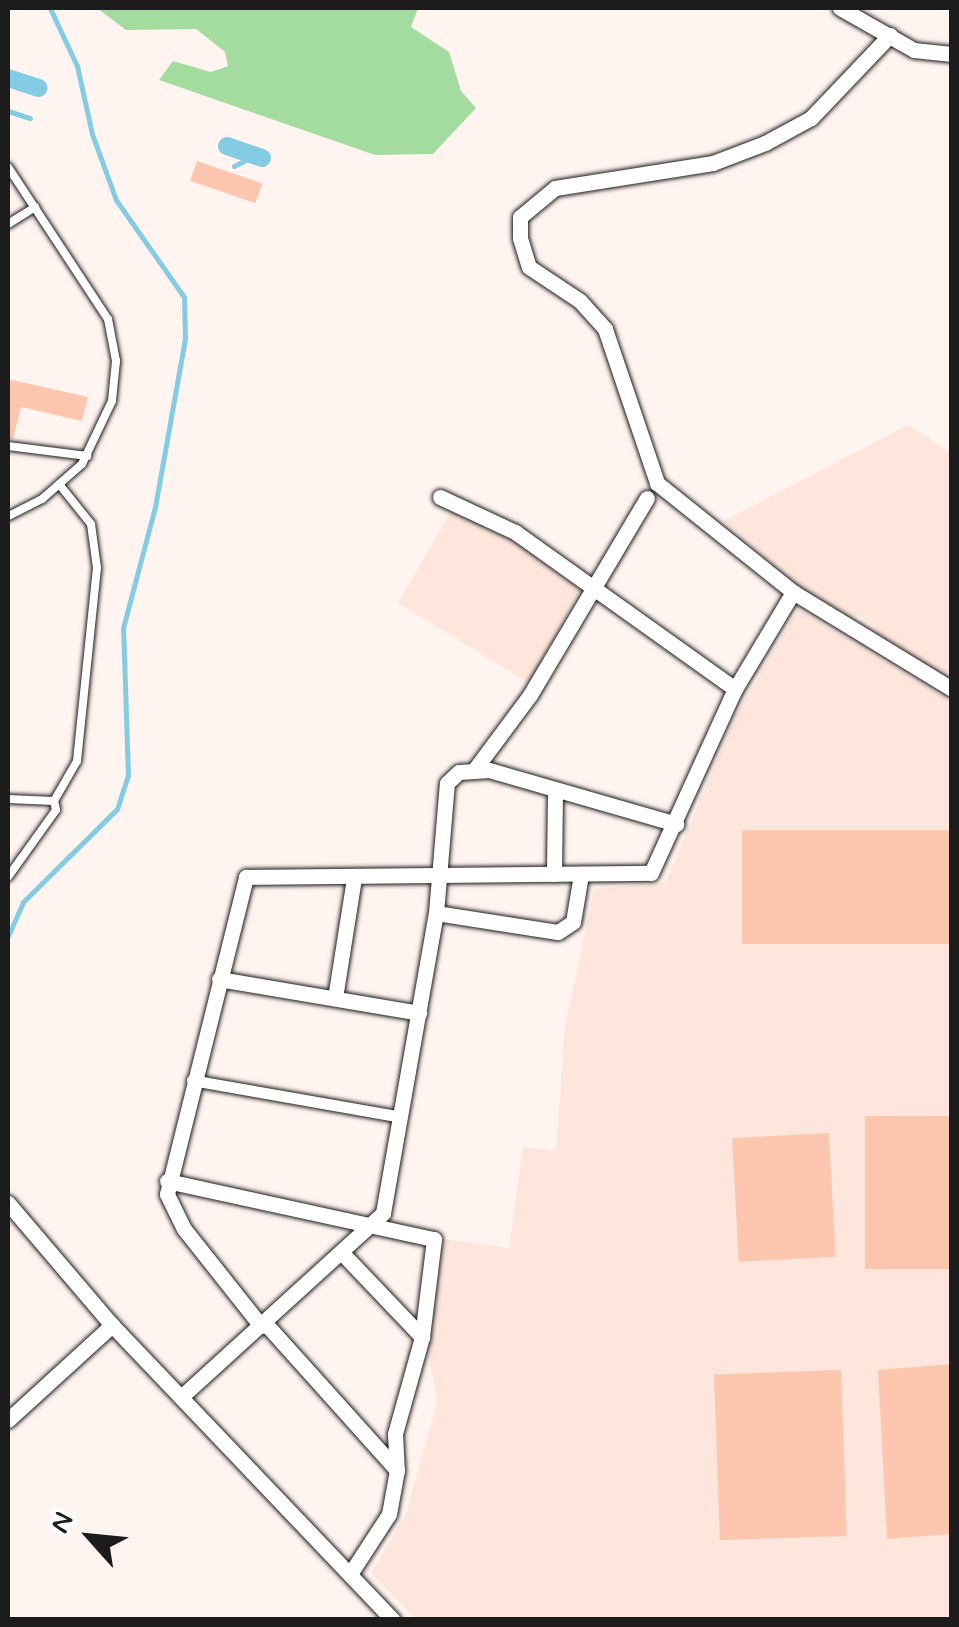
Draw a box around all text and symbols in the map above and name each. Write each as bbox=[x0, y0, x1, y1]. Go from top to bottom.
north arrow bbox=[40, 1487, 140, 1587]
text: N bbox=[42, 1506, 84, 1540]

